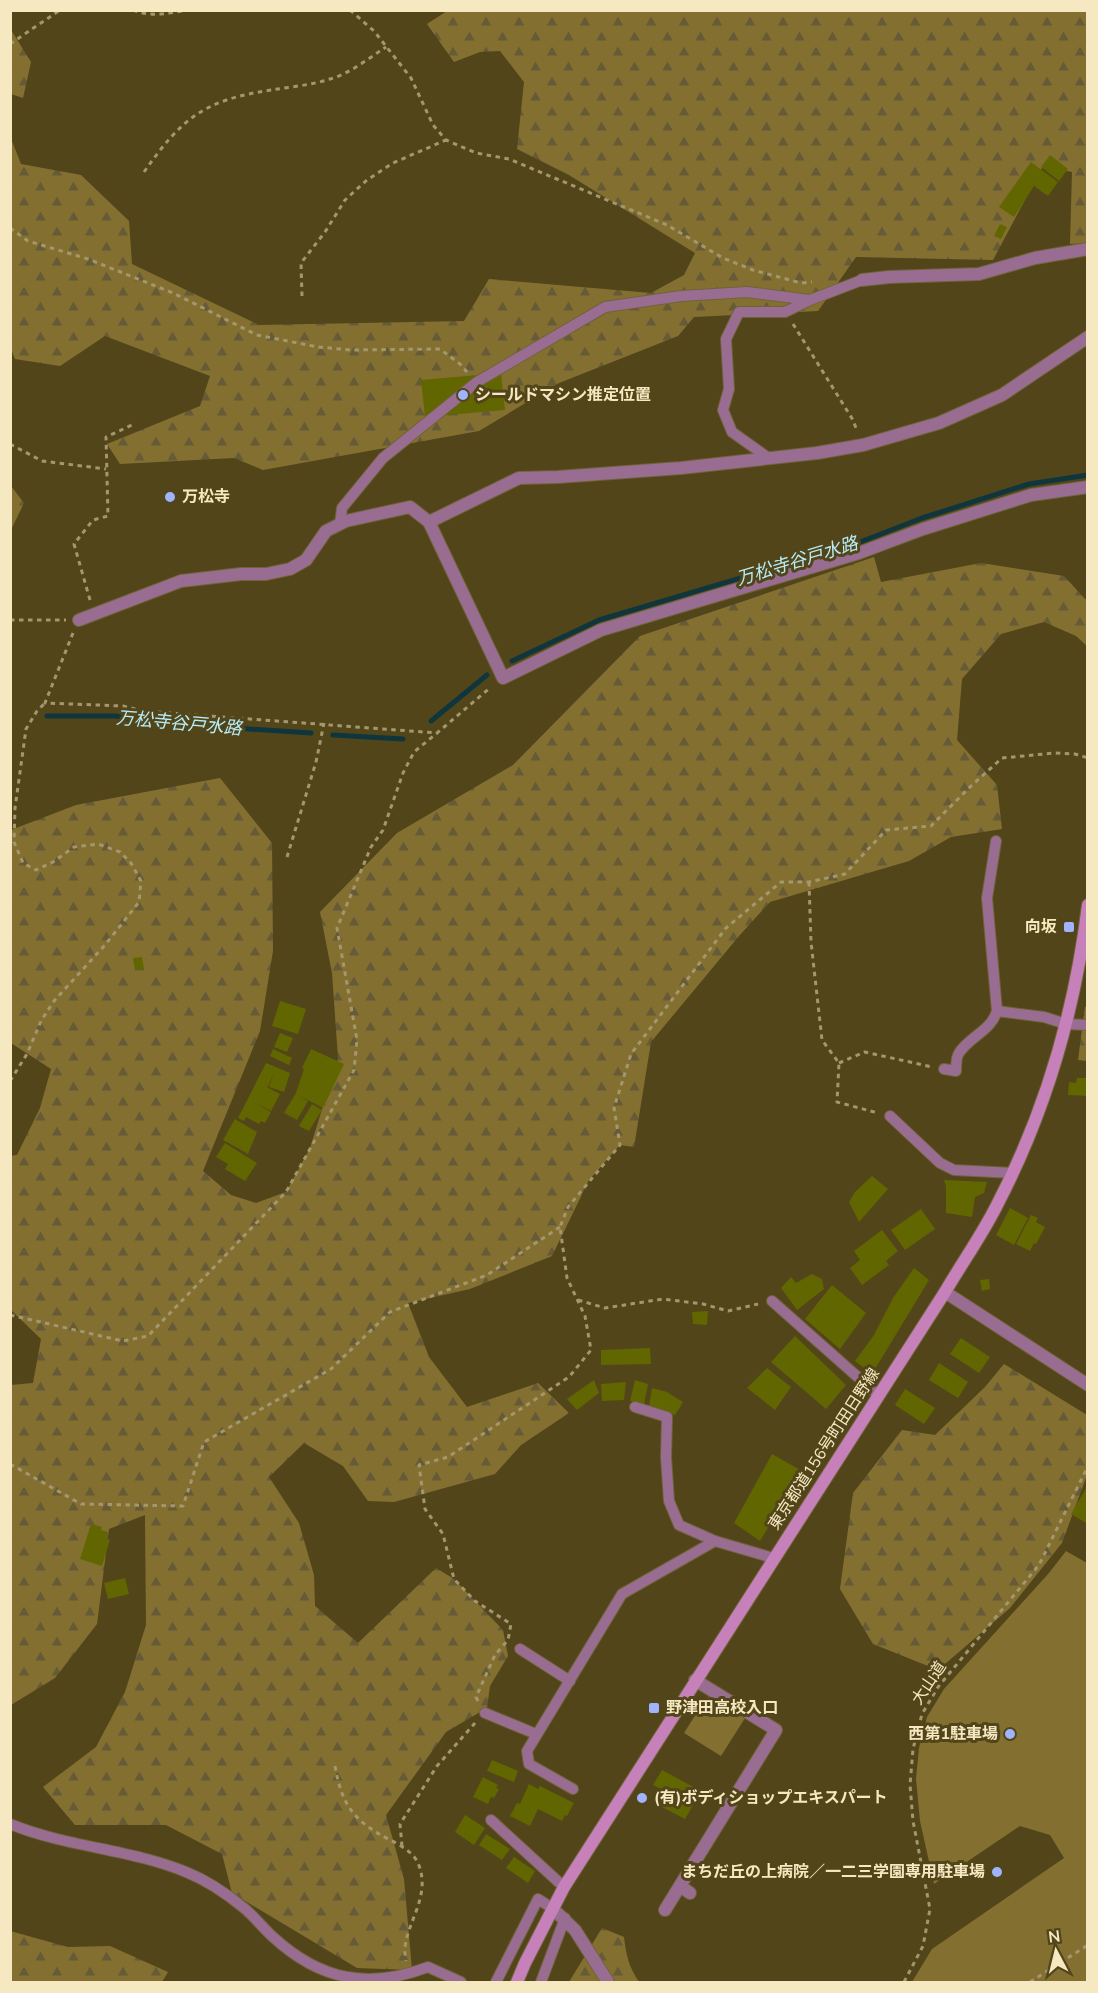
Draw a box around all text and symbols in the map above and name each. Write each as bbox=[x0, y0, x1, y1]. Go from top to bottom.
place label: シールドマシン推定位置 bbox=[475, 384, 651, 406]
marker: シールドマシン推定位置 bbox=[456, 388, 470, 402]
place label: 万松寺 bbox=[182, 486, 230, 508]
marker: 万松寺 bbox=[163, 490, 177, 504]
water label: 万松寺谷戸水路 bbox=[733, 531, 863, 591]
water label: 万松寺谷戸水路 bbox=[115, 706, 245, 741]
place label: 向坂 bbox=[1025, 916, 1057, 938]
marker: 向坂 bbox=[1062, 920, 1076, 934]
street label: 東京都道156号町田日野線 bbox=[763, 1364, 885, 1534]
street label: 大山道 bbox=[906, 1657, 952, 1709]
place label: 野津田高校入口 bbox=[666, 1697, 778, 1719]
marker: 野津田高校入口 bbox=[647, 1701, 661, 1715]
place label: 西第1駐車場 bbox=[908, 1723, 998, 1745]
marker: 西第1駐車場 bbox=[1003, 1727, 1017, 1741]
place label: (有)ボディショップエキスパート bbox=[654, 1787, 888, 1809]
marker: (有)ボディショップエキスパート bbox=[635, 1791, 649, 1805]
place label: まちだ丘の上病院／一二三学園専用駐車場 bbox=[681, 1861, 985, 1883]
marker: まちだ丘の上病院／一二三学園専用駐車場 bbox=[990, 1865, 1004, 1879]
north arrow bbox=[1026, 1921, 1086, 1981]
text: N bbox=[1047, 1925, 1062, 1949]

